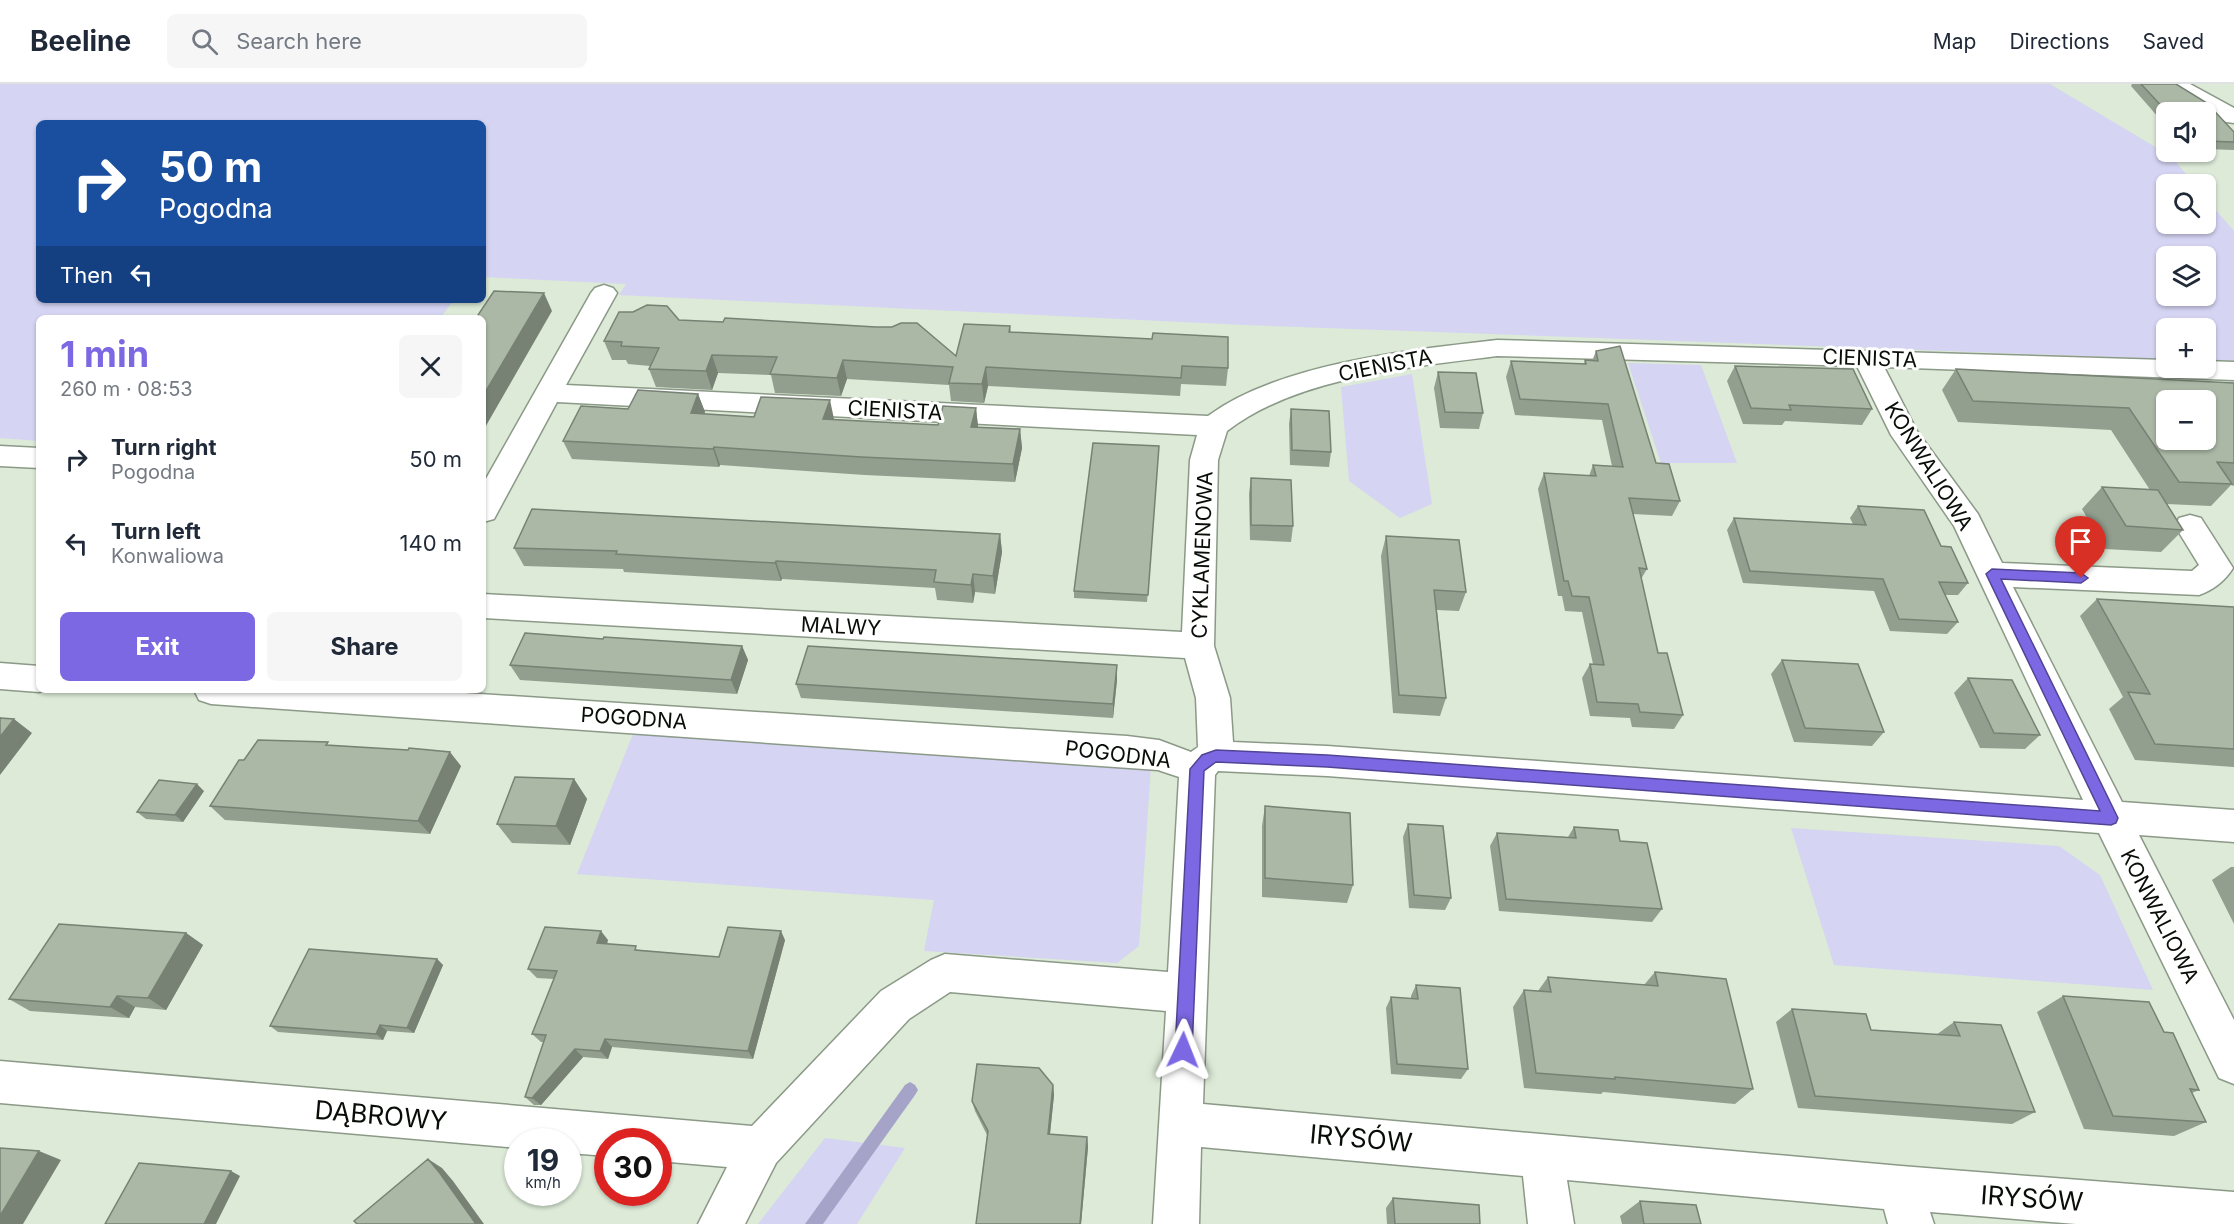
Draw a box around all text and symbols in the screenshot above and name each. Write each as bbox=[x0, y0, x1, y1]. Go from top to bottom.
search box bbox=[167, 14, 587, 68]
text: Beeline bbox=[30, 24, 131, 58]
icon: search bbox=[188, 25, 221, 58]
text: Search here bbox=[236, 28, 362, 54]
text: Map bbox=[1933, 29, 1976, 54]
text: Directions bbox=[2009, 29, 2110, 54]
text: Saved bbox=[2143, 29, 2204, 54]
map controls bbox=[2156, 102, 2216, 450]
button: sound bbox=[2156, 102, 2216, 162]
text: 50 m bbox=[159, 141, 262, 192]
icon: right bbox=[60, 144, 138, 222]
button: search bbox=[2156, 174, 2216, 234]
text: Pogodna bbox=[159, 192, 273, 225]
button: layers bbox=[2156, 246, 2216, 306]
icon: left bbox=[125, 258, 158, 291]
text: Then bbox=[60, 262, 113, 288]
button: + bbox=[2156, 318, 2216, 378]
text: 1 min bbox=[60, 332, 149, 376]
button: close bbox=[399, 335, 462, 398]
street label: CIENISTA bbox=[1336, 344, 1434, 386]
street label: CIENISTA bbox=[1822, 344, 1918, 372]
text: 260 m · 08:53 bbox=[60, 377, 193, 401]
button: − bbox=[2156, 390, 2216, 450]
street label: CIENISTA bbox=[847, 395, 943, 425]
street label: KONWALIOWA bbox=[1879, 397, 1979, 535]
text: Turn right bbox=[111, 434, 217, 460]
icon: right bbox=[60, 443, 93, 476]
text: 50 m bbox=[409, 446, 462, 472]
text: Pogodna bbox=[111, 460, 195, 484]
street label: CYKLAMENOWA bbox=[1187, 471, 1217, 639]
pin bbox=[2055, 516, 2106, 578]
text: Turn left bbox=[111, 518, 201, 544]
icon: arrive bbox=[2064, 525, 2097, 558]
icon: left bbox=[60, 527, 93, 560]
text: 140 m bbox=[400, 530, 462, 556]
text: Konwaliowa bbox=[111, 544, 224, 568]
street label: MALWY bbox=[800, 611, 882, 641]
button: Exit bbox=[60, 612, 255, 681]
button: Share bbox=[267, 612, 462, 681]
street label: POGODNA bbox=[580, 702, 688, 734]
street label: POGODNA bbox=[1064, 735, 1172, 773]
street label: KONWALIOWA bbox=[2116, 845, 2204, 987]
position arrow bbox=[1151, 1018, 1215, 1082]
street label: DĄBROWY bbox=[314, 1094, 448, 1136]
street label: IRYSÓW bbox=[1308, 1118, 1414, 1158]
speed limit sign: 30 bbox=[594, 1128, 672, 1206]
text: 19 bbox=[527, 1142, 559, 1178]
text: km/h bbox=[525, 1173, 561, 1192]
street label: IRYSÓW bbox=[1980, 1179, 2084, 1217]

